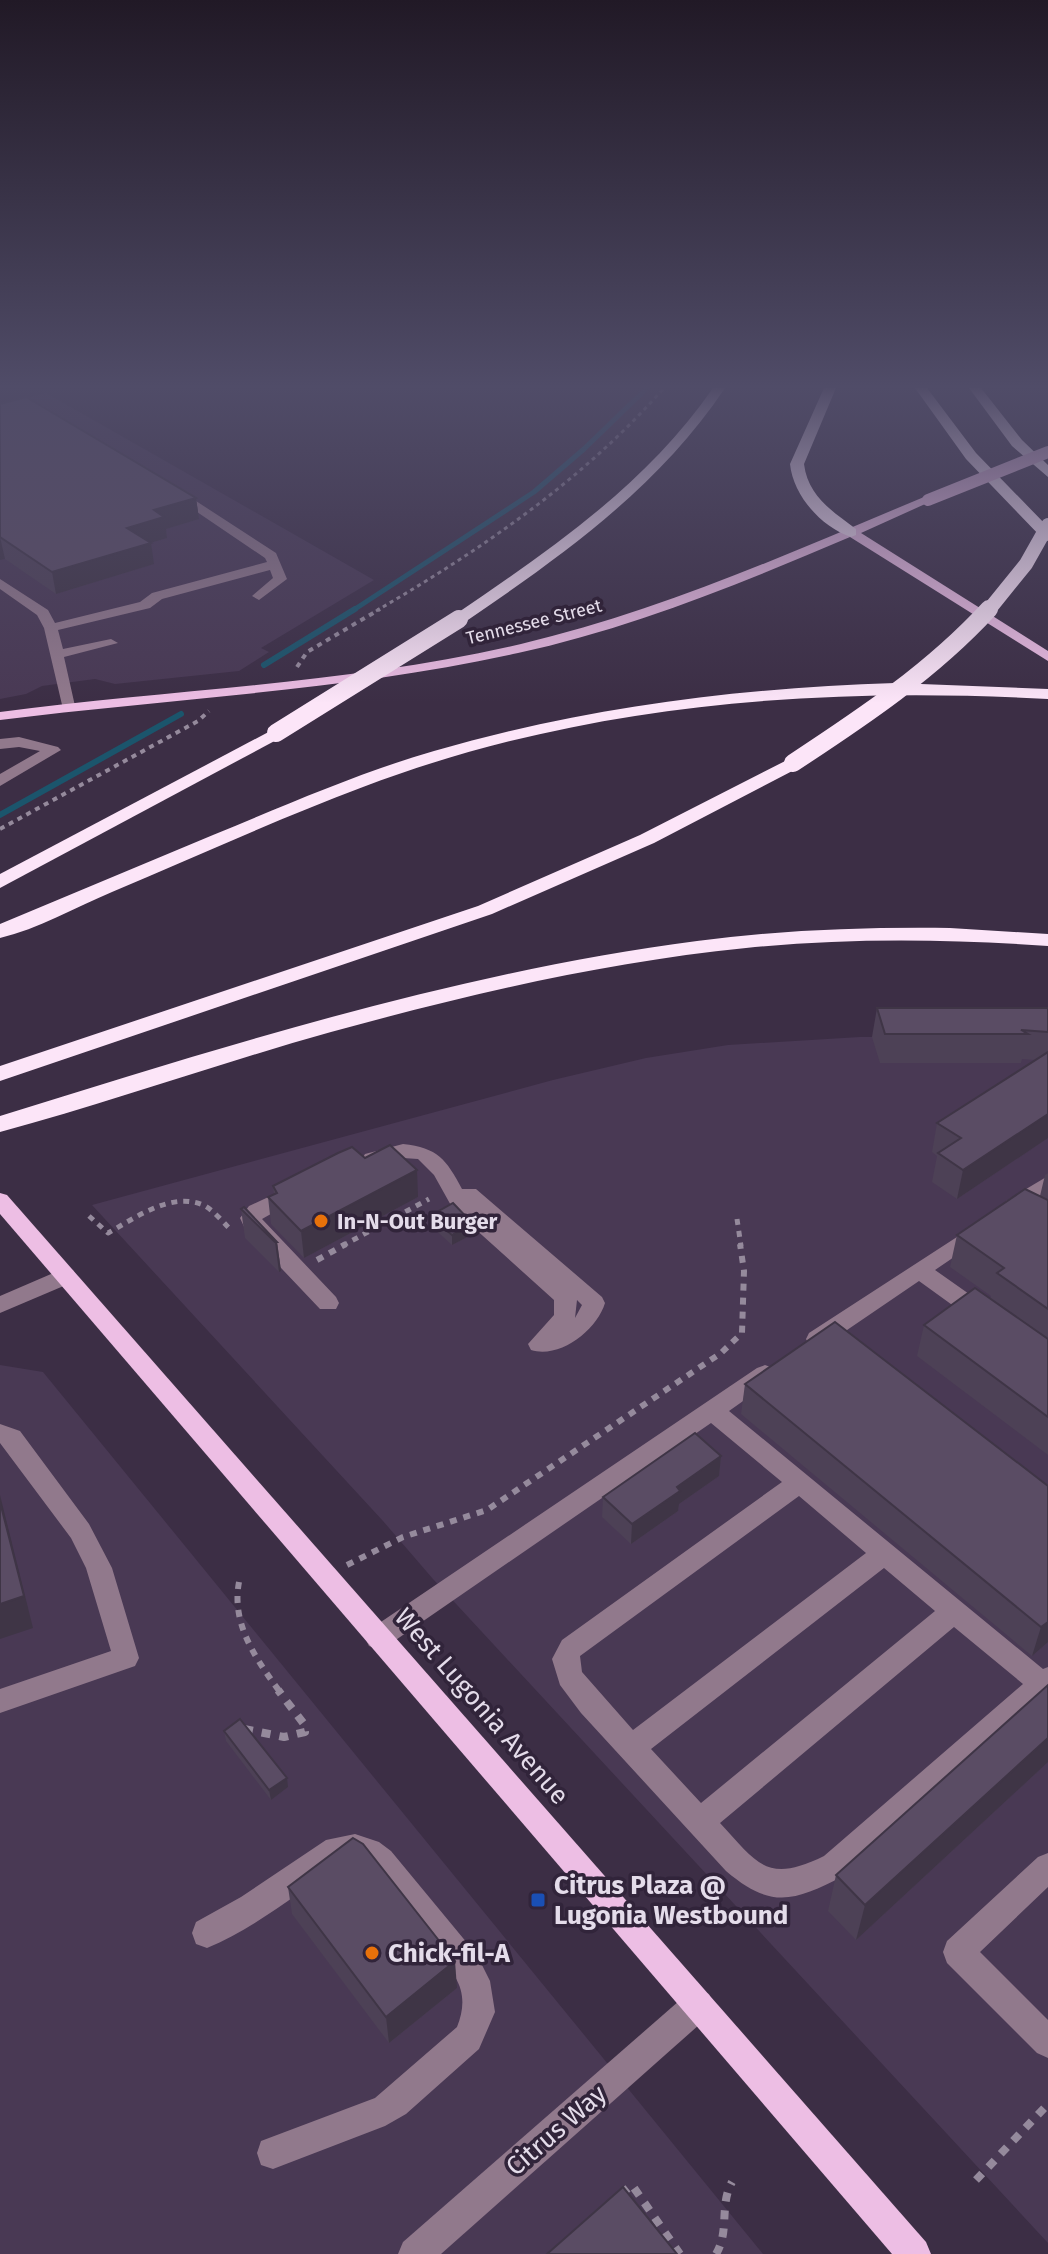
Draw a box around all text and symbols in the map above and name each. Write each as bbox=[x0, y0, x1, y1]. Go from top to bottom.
street label: Tennessee Street bbox=[464, 594, 605, 649]
place label: In-N-Out Burger bbox=[337, 1208, 498, 1235]
marker: In-N-Out Burger bbox=[312, 1212, 330, 1230]
street label: West Lugonia Avenue bbox=[388, 1602, 575, 1811]
place label: Citrus Plaza @ Lugonia Westbound bbox=[554, 1870, 788, 1931]
marker: Citrus Plaza @ Lugonia Westbound bbox=[529, 1891, 547, 1909]
place label: Chick-fil-A bbox=[388, 1938, 510, 1969]
marker: Chick-fil-A bbox=[363, 1944, 381, 1962]
street label: Citrus Way bbox=[500, 2078, 613, 2182]

